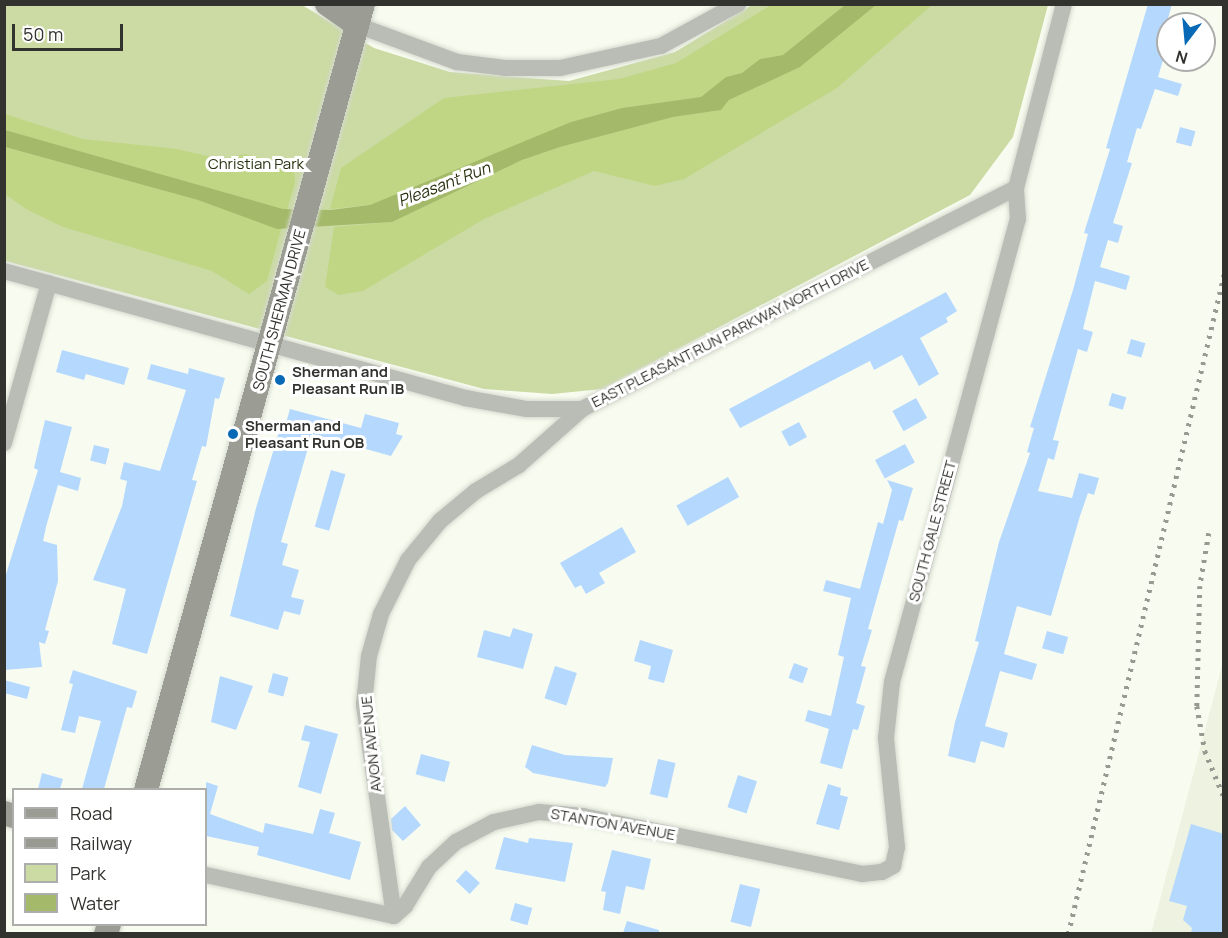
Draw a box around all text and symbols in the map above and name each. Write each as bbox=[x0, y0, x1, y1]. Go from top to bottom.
scale bar bbox=[15, 12, 126, 50]
north arrow bbox=[1156, 12, 1216, 72]
text: 50 m bbox=[23, 22, 63, 46]
text: N bbox=[1173, 45, 1190, 70]
park label: Christian Park bbox=[208, 155, 304, 173]
water label: Pleasant Run bbox=[395, 158, 493, 210]
street label: SOUTH SHERMAN DRIVE bbox=[249, 227, 309, 393]
street label: EAST PLEASANT RUN PARKWAY NORTH DRIVE bbox=[588, 255, 872, 411]
place label: Sherman and Pleasant Run IB bbox=[292, 362, 404, 397]
marker: Sherman and Pleasant Run IB bbox=[273, 373, 287, 387]
place label: Sherman and Pleasant Run OB bbox=[245, 416, 364, 451]
marker: Sherman and Pleasant Run OB bbox=[226, 427, 240, 441]
street label: SOUTH GALE STREET bbox=[904, 458, 960, 604]
street label: AVON AVENUE bbox=[357, 695, 385, 793]
legend bbox=[12, 788, 207, 926]
text: Road bbox=[70, 801, 113, 825]
street label: STANTON AVENUE bbox=[549, 804, 677, 844]
text: Railway bbox=[70, 831, 132, 855]
text: Park bbox=[70, 861, 106, 885]
text: Water bbox=[70, 891, 120, 915]

